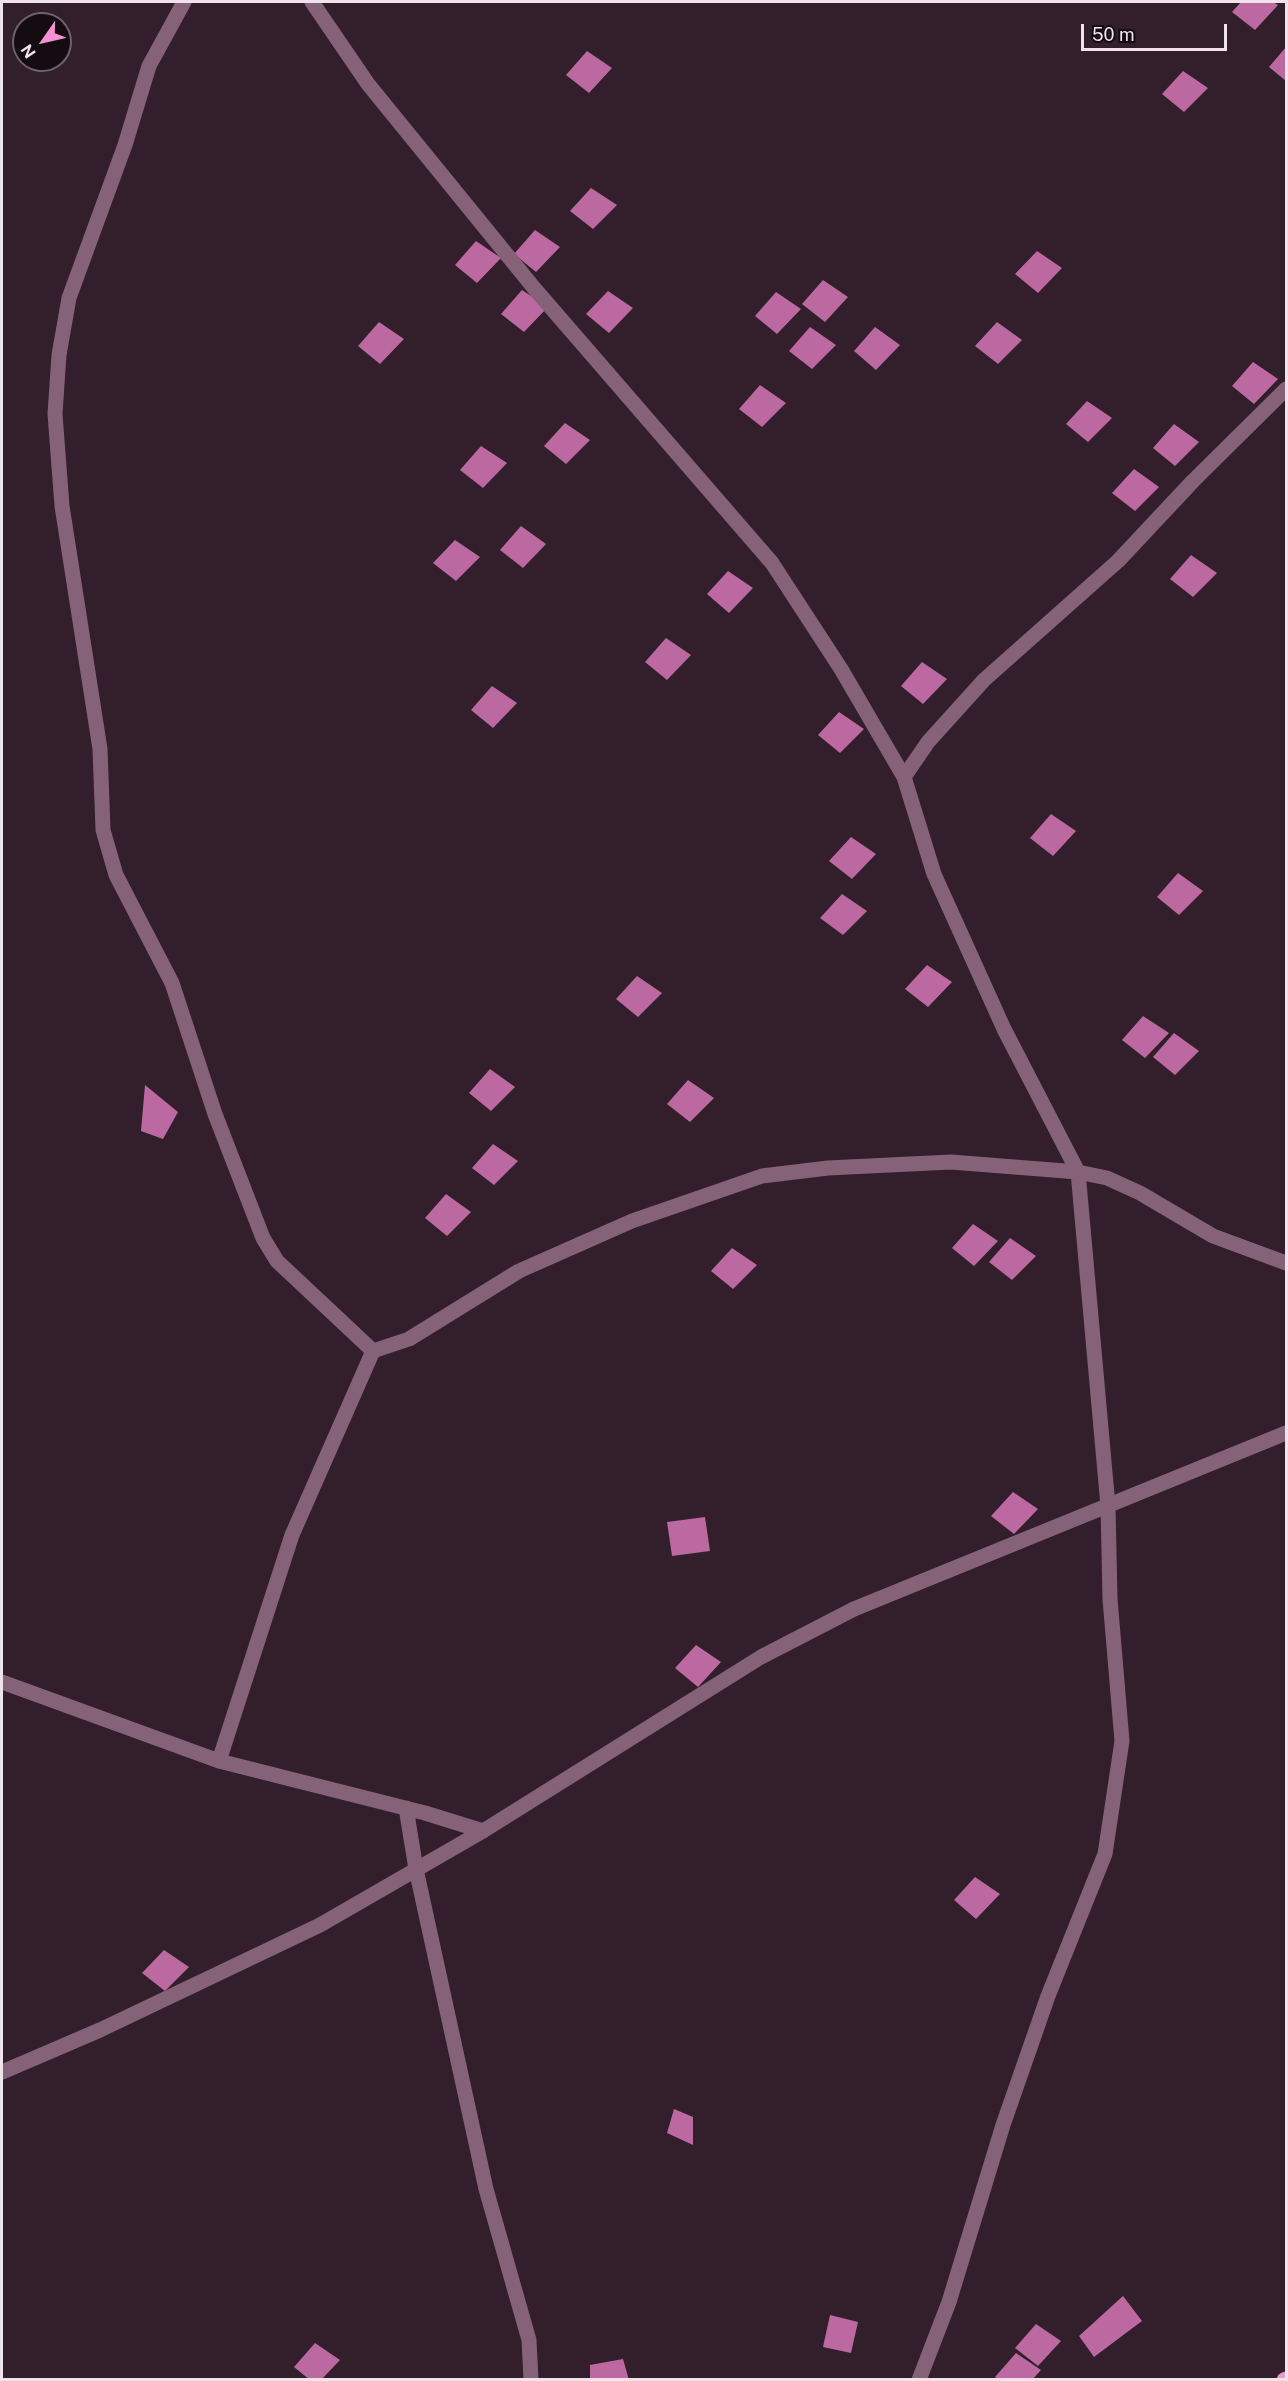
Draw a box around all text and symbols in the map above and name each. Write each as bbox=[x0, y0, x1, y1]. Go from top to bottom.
north arrow bbox=[12, 12, 72, 72]
scale bar bbox=[1084, 12, 1230, 50]
text: 50 m bbox=[1092, 24, 1135, 45]
text: N bbox=[17, 41, 40, 62]

